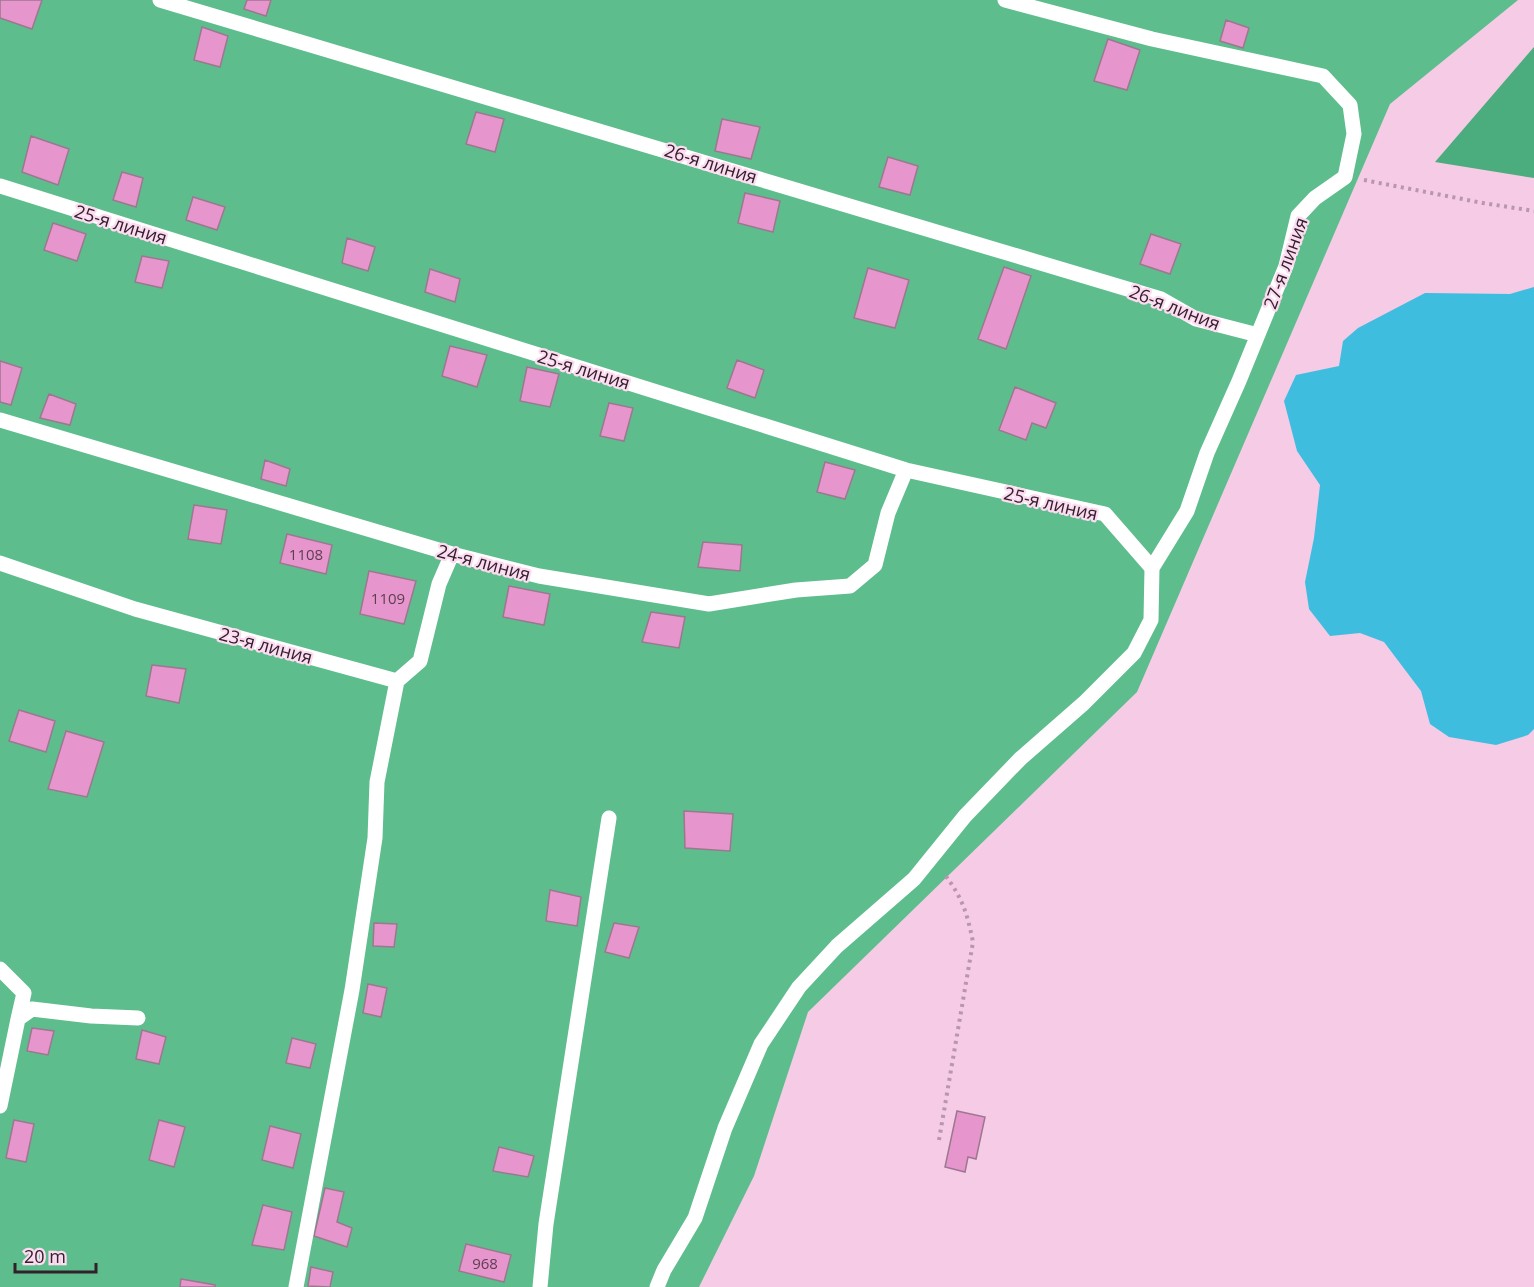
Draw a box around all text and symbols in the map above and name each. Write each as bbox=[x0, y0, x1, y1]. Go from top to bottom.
street label: 26-я линия bbox=[662, 138, 760, 188]
street label: 25-я линия bbox=[72, 199, 170, 249]
street label: 27-я линия bbox=[1257, 214, 1313, 312]
street label: 26-я линия bbox=[1126, 279, 1224, 335]
street label: 25-я линия bbox=[535, 344, 633, 394]
street label: 25-я линия bbox=[1002, 481, 1100, 525]
street label: 24-я линия bbox=[435, 538, 533, 586]
house number: 1108 bbox=[289, 544, 323, 564]
house number: 1109 bbox=[371, 588, 405, 608]
street label: 23-я линия bbox=[217, 621, 315, 669]
scale bar bbox=[15, 1236, 96, 1274]
text: 20 m bbox=[24, 1244, 66, 1268]
house number: 968 bbox=[472, 1253, 498, 1273]

